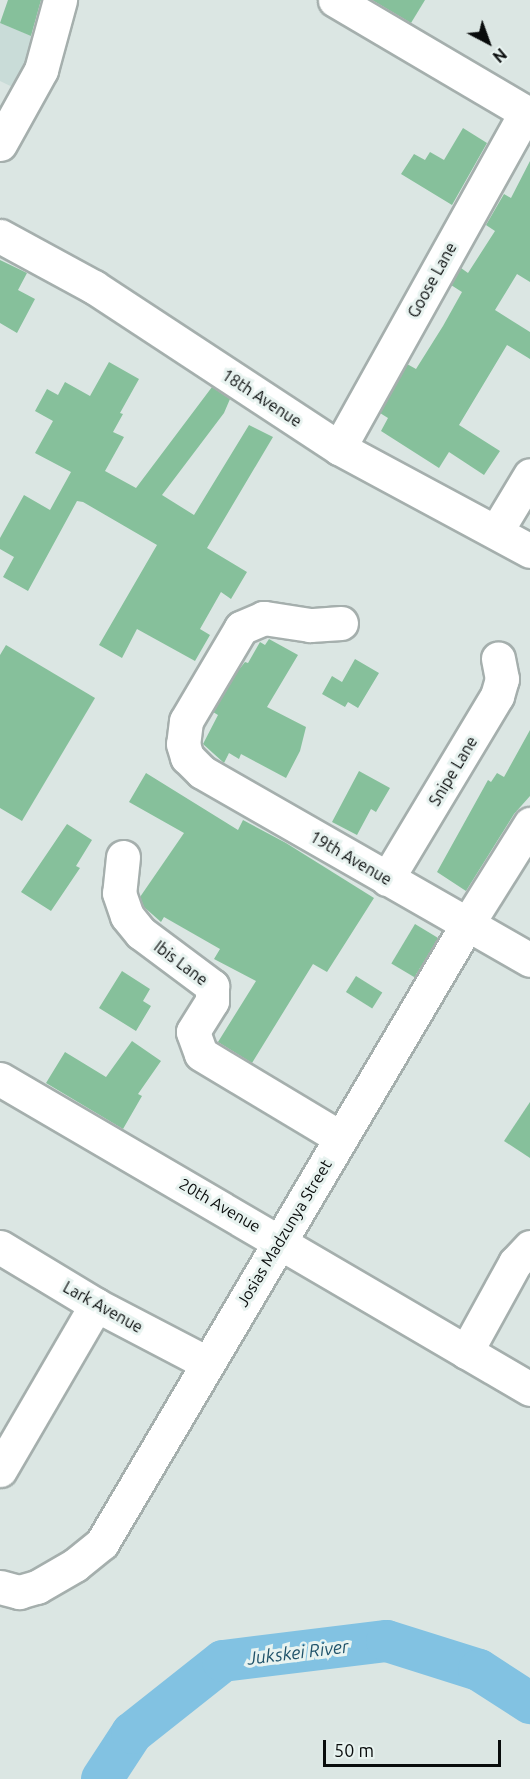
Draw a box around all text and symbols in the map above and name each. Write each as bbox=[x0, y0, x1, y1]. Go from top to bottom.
north arrow bbox=[458, 12, 518, 72]
text: N bbox=[489, 45, 510, 66]
street label: Goose Lane bbox=[403, 239, 461, 321]
street label: 18th Avenue bbox=[219, 365, 305, 431]
street label: Snipe Lane bbox=[425, 733, 481, 809]
street label: 19th Avenue bbox=[307, 827, 395, 889]
street label: Ibis Lane bbox=[150, 937, 212, 989]
street label: Josias Madzunya Street bbox=[232, 1156, 336, 1310]
street label: 20th Avenue bbox=[176, 1174, 264, 1236]
street label: Lark Avenue bbox=[60, 1277, 146, 1337]
water label: Jukskei River bbox=[246, 1635, 350, 1669]
scale bar bbox=[326, 1728, 504, 1766]
text: 50 m bbox=[334, 1740, 374, 1760]

